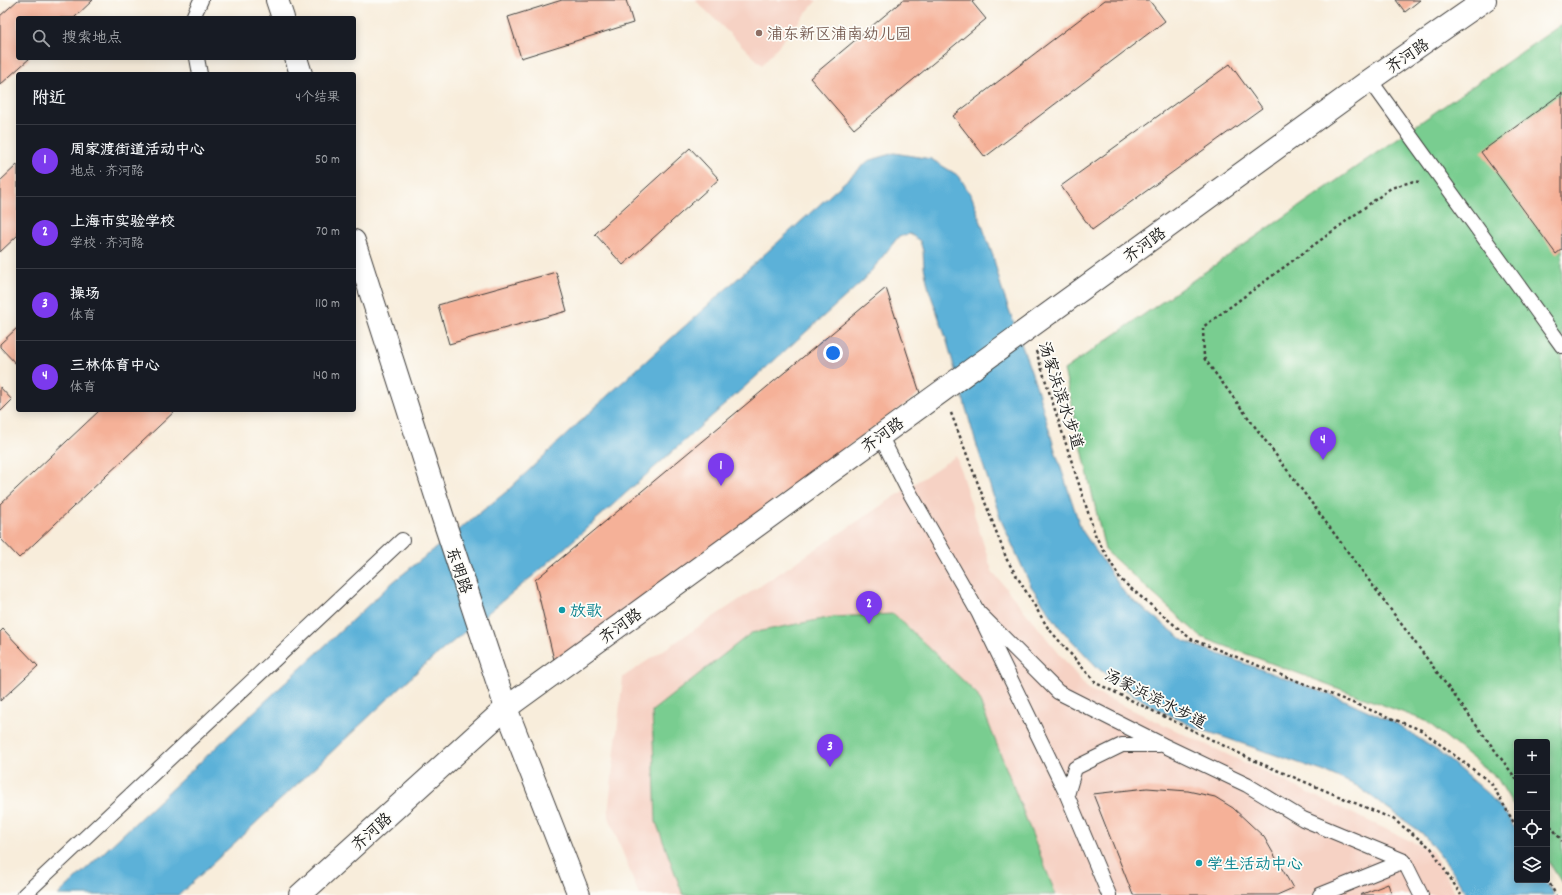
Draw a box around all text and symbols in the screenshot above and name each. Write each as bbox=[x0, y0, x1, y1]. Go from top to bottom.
search box bbox=[16, 16, 356, 60]
place label: 浦东新区浦南幼儿园 bbox=[767, 24, 911, 47]
icon: search bbox=[30, 27, 52, 49]
text: 搜索地点 bbox=[62, 28, 122, 50]
marker: 浦东新区浦南幼儿园 bbox=[754, 28, 764, 38]
street label: 齐河路 bbox=[1382, 34, 1435, 80]
text: 附近 bbox=[32, 88, 66, 112]
text: 4个结果 bbox=[296, 89, 340, 108]
text: 周家渡街道活动中心 bbox=[70, 140, 205, 162]
text: 1 bbox=[44, 151, 46, 170]
text: 50 m bbox=[315, 151, 340, 170]
text: 地点 · 齐河路 bbox=[70, 163, 144, 182]
text: 上海市实验学校 bbox=[70, 212, 175, 234]
text: 2 bbox=[42, 223, 48, 242]
text: 70 m bbox=[316, 223, 340, 242]
street label: 齐河路 bbox=[1119, 223, 1172, 269]
text: 学校 · 齐河路 bbox=[70, 235, 144, 254]
text: 操场 bbox=[70, 284, 100, 306]
text: 3 bbox=[42, 295, 48, 314]
text: 110 m bbox=[315, 295, 340, 314]
text: 体育 bbox=[70, 307, 96, 326]
street label: 汤家浜滨水步道 bbox=[1031, 339, 1088, 453]
your location bbox=[823, 343, 843, 363]
text: 三林体育中心 bbox=[70, 356, 160, 378]
text: 4 bbox=[42, 367, 48, 386]
text: 140 m bbox=[313, 367, 340, 386]
text: 体育 bbox=[70, 379, 96, 398]
street label: 齐河路 bbox=[857, 413, 910, 459]
pin: 4 bbox=[1310, 427, 1336, 460]
pin: 1 bbox=[708, 453, 734, 486]
street label: 东明路 bbox=[439, 544, 476, 597]
pin: 2 bbox=[856, 591, 882, 624]
place label: 放歌 bbox=[570, 601, 602, 624]
street label: 齐河路 bbox=[595, 604, 648, 650]
marker: 放歌 bbox=[557, 605, 567, 615]
street label: 汤家浜滨水步道 bbox=[1100, 665, 1210, 736]
pin: 3 bbox=[817, 734, 843, 767]
map controls bbox=[1514, 739, 1550, 883]
button: + bbox=[1514, 739, 1550, 775]
button: − bbox=[1514, 775, 1550, 811]
street label: 齐河路 bbox=[347, 808, 398, 857]
button: locate bbox=[1514, 811, 1550, 847]
button: layers bbox=[1514, 847, 1550, 883]
place label: 学生活动中心 bbox=[1207, 854, 1303, 877]
marker: 学生活动中心 bbox=[1194, 858, 1204, 868]

